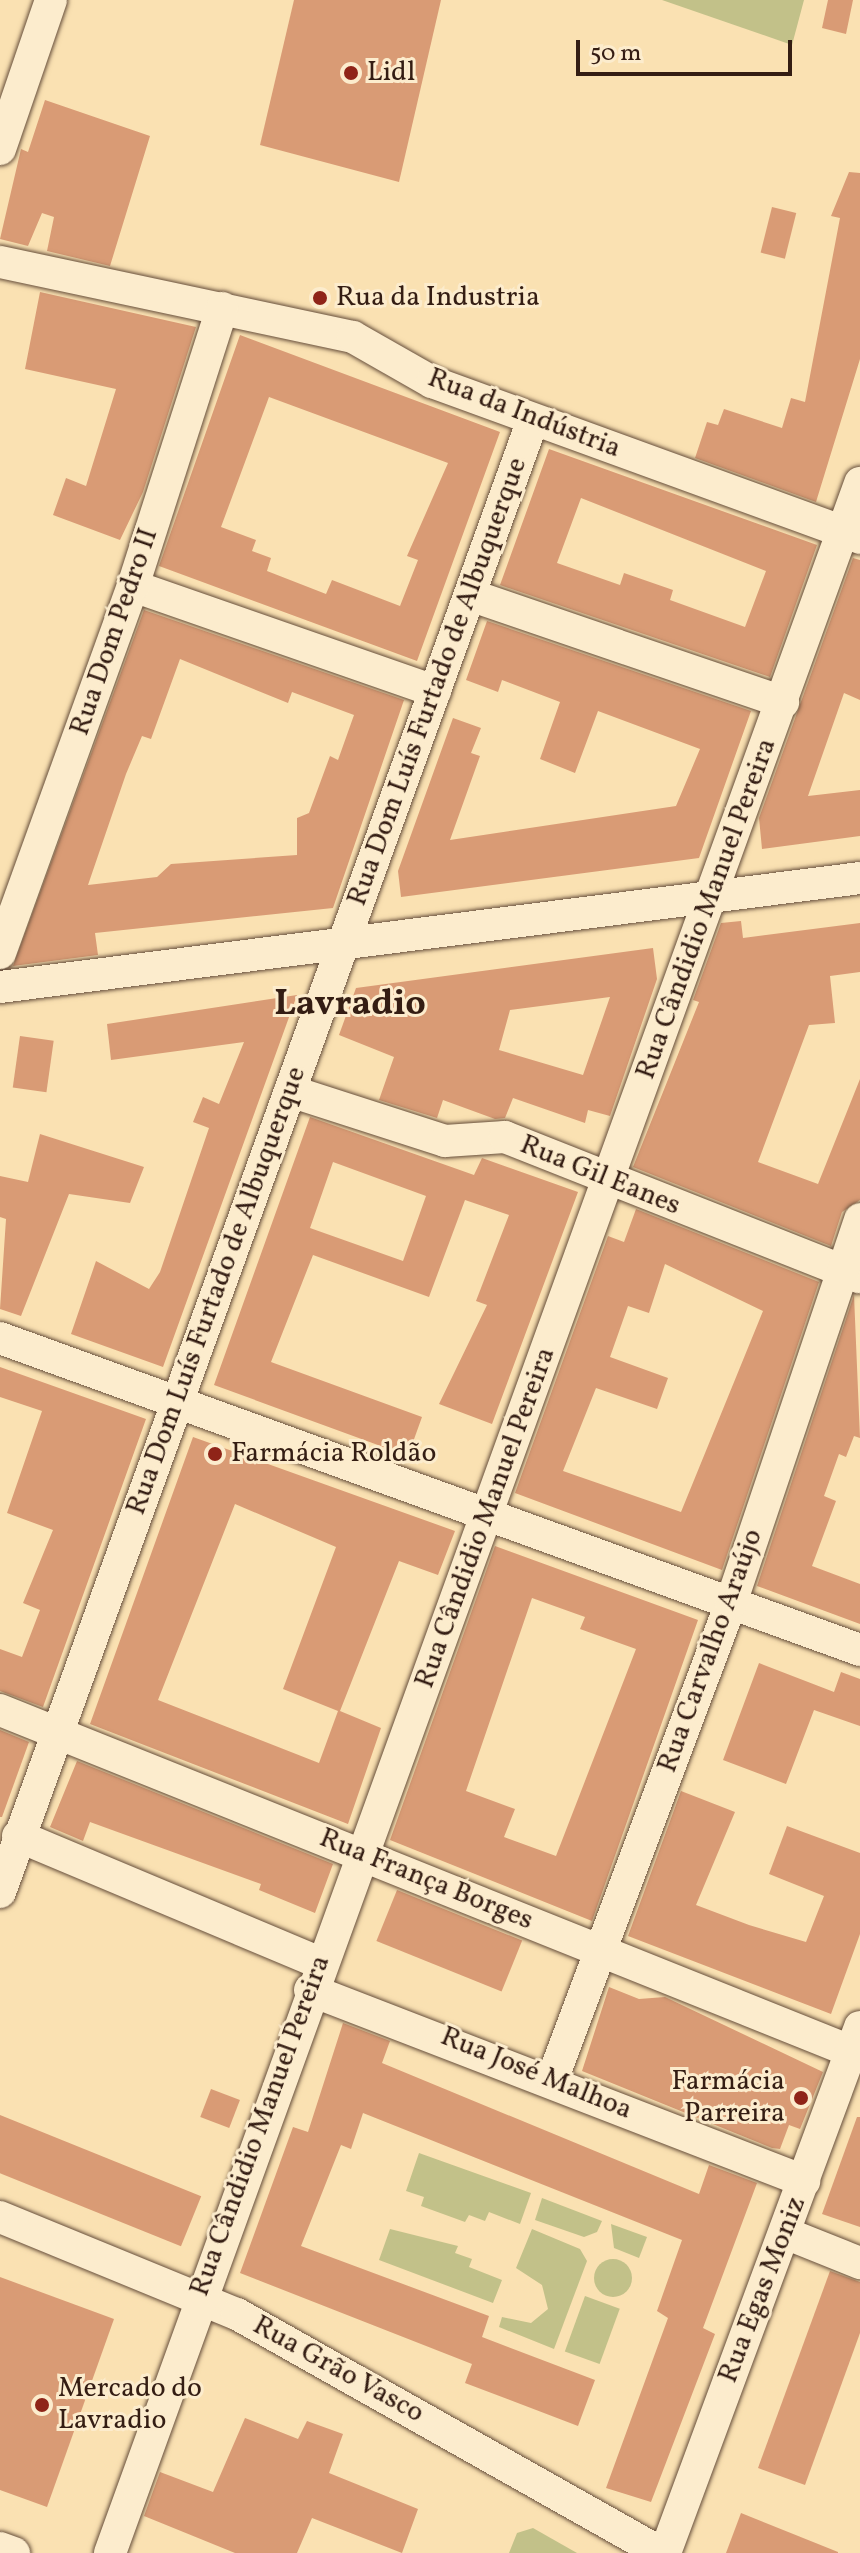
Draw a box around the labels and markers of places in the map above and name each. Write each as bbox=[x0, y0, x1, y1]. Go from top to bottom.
place label: Lidl bbox=[367, 56, 415, 90]
marker: Lidl bbox=[342, 64, 360, 82]
place label: Rua da Industria bbox=[336, 281, 540, 315]
marker: Rua da Industria bbox=[311, 289, 329, 307]
place label: Farmácia Roldão bbox=[231, 1437, 436, 1471]
marker: Farmácia Roldão bbox=[206, 1445, 224, 1463]
place label: Farmácia Parreira bbox=[671, 2065, 785, 2131]
marker: Farmácia Parreira bbox=[792, 2089, 810, 2107]
place label: Mercado do Lavradio bbox=[58, 2372, 202, 2438]
marker: Mercado do Lavradio bbox=[33, 2396, 51, 2414]

